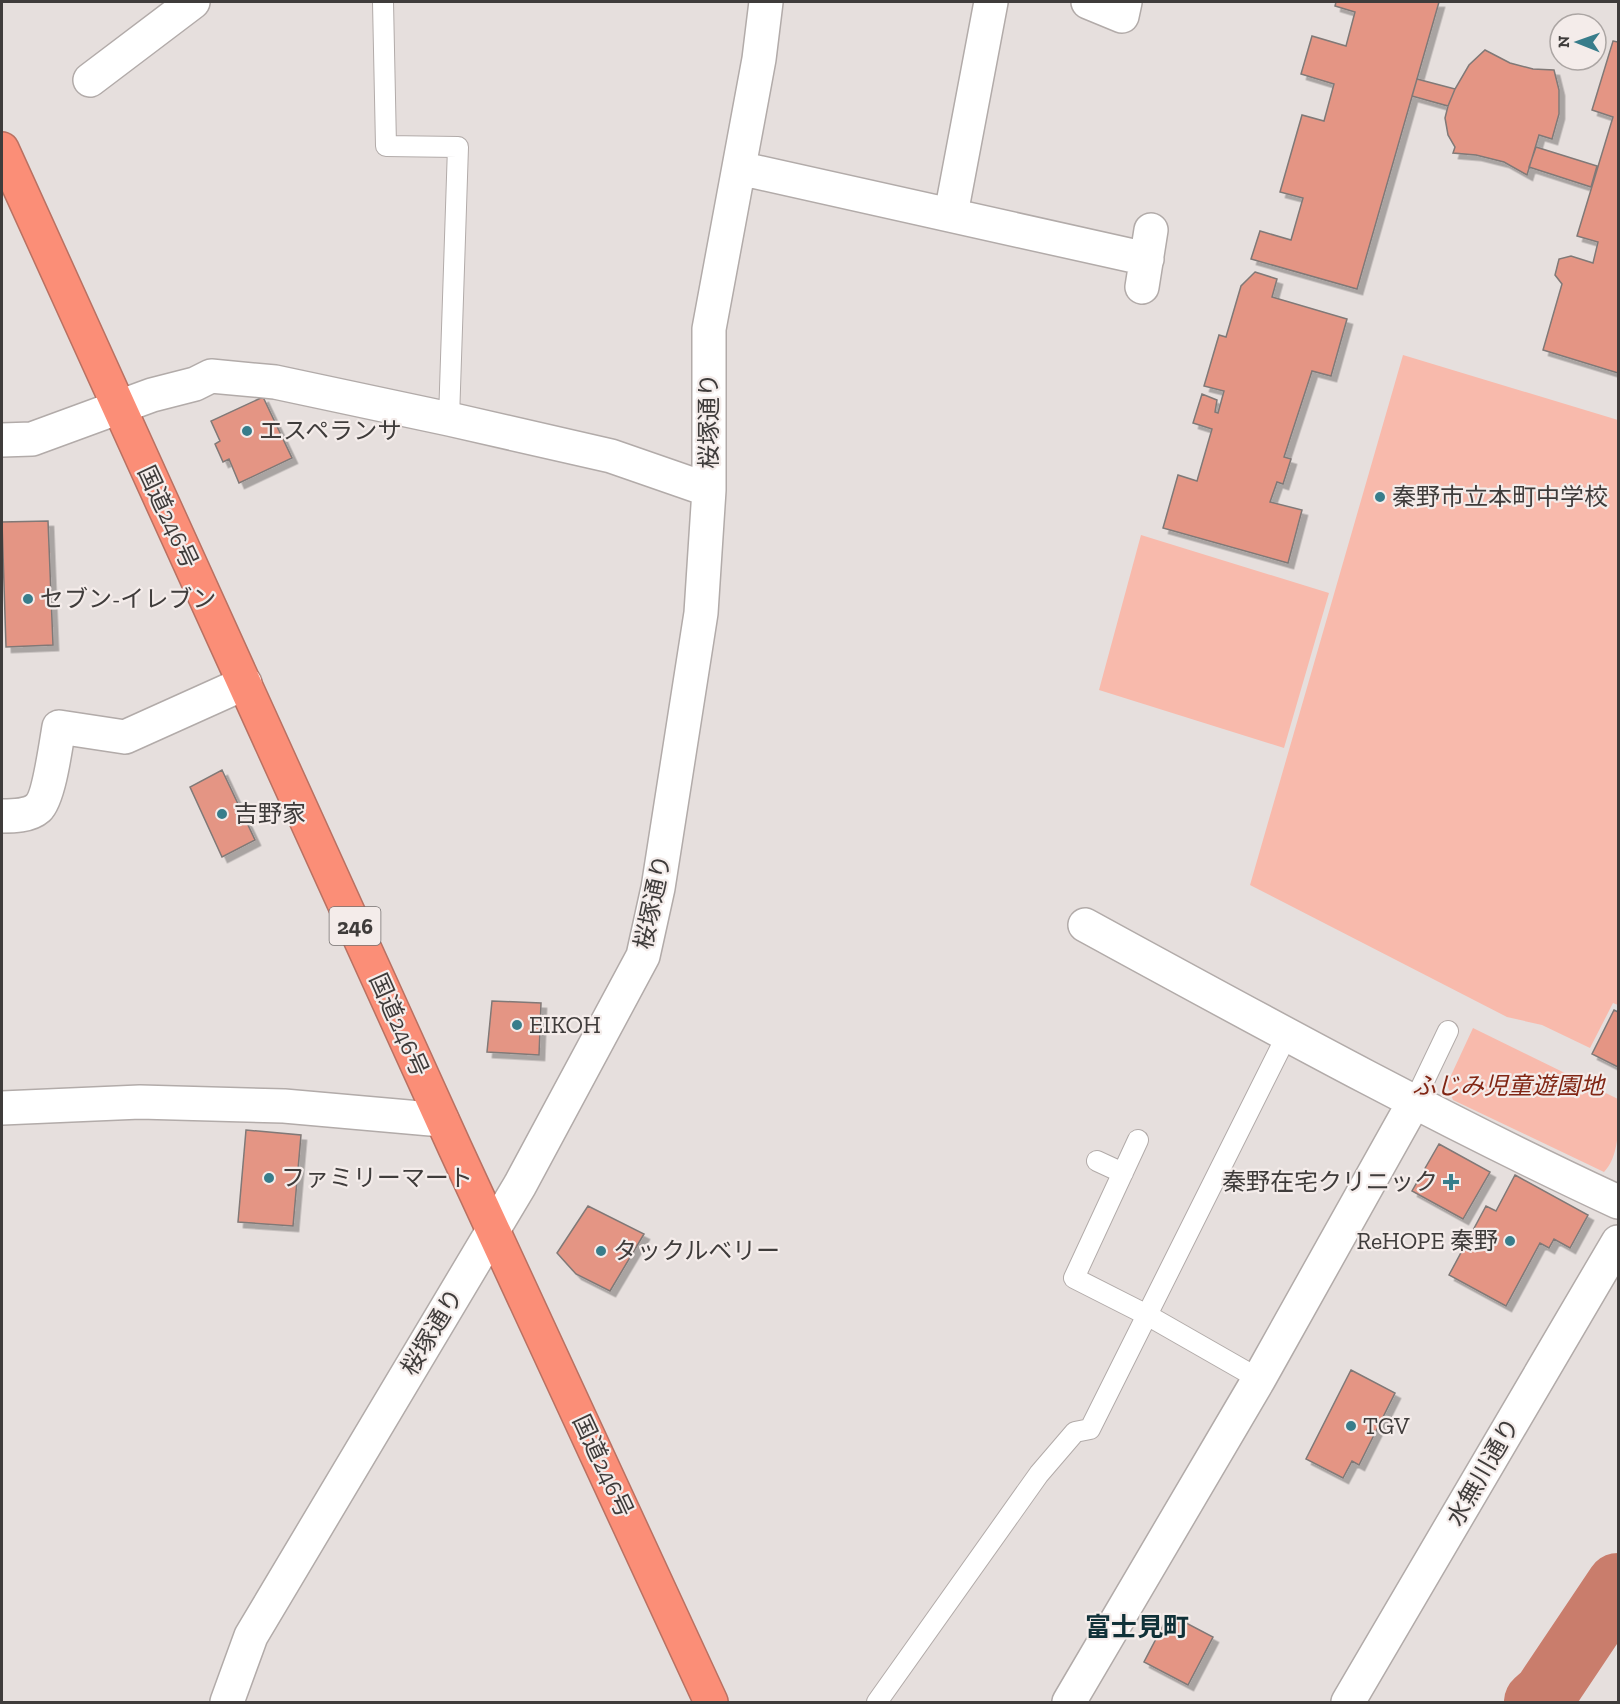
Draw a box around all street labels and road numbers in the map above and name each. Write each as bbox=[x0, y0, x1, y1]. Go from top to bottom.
street label: 桜塚通り bbox=[694, 373, 723, 469]
street label: 国道246号 bbox=[132, 461, 205, 573]
street label: 桜塚通り bbox=[628, 852, 677, 952]
road number: 246 bbox=[330, 907, 380, 945]
street label: 国道246号 bbox=[364, 969, 435, 1081]
street label: 桜塚通り bbox=[394, 1283, 469, 1380]
street label: 国道246号 bbox=[567, 1410, 640, 1522]
street label: 水無川通り bbox=[1440, 1413, 1525, 1531]

